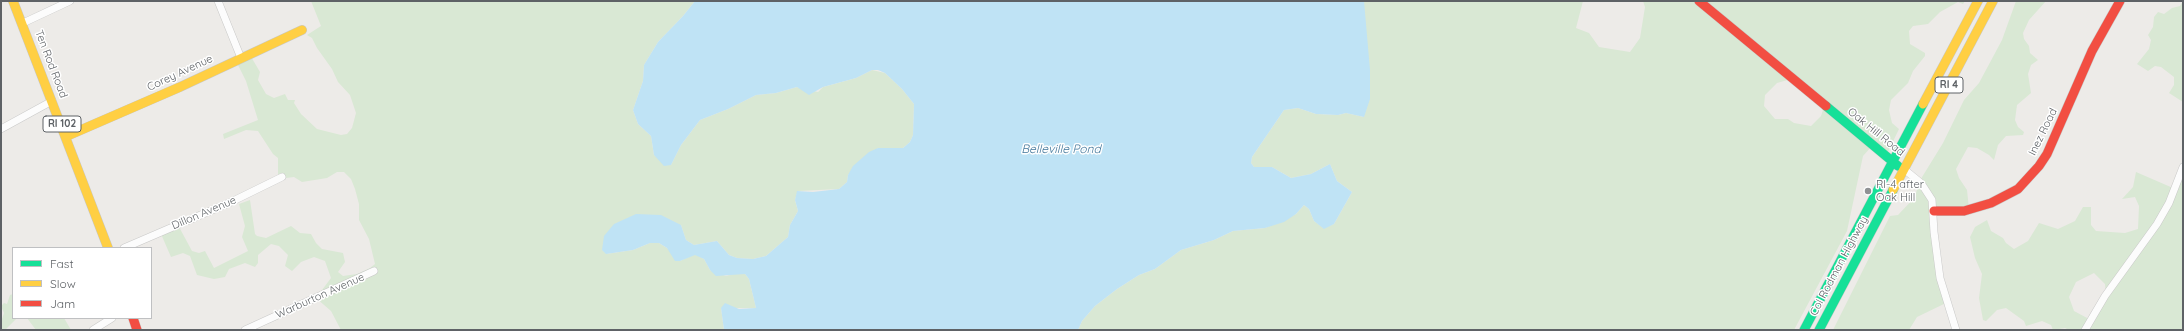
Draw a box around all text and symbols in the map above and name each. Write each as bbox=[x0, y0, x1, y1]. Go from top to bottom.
street label: Ten Rod Road bbox=[32, 28, 70, 100]
street label: Corey Avenue bbox=[145, 52, 215, 94]
road number: RI 4 bbox=[1935, 77, 1963, 93]
street label: Oak Hill Road bbox=[1845, 105, 1907, 159]
street label: Inez Road bbox=[2026, 106, 2060, 158]
road number: RI 102 bbox=[43, 116, 81, 132]
water label: Belleville Pond bbox=[1021, 142, 1101, 156]
place label: RI-4 after Oak Hill bbox=[1876, 178, 1924, 204]
marker: RI-4 after Oak Hill bbox=[1863, 186, 1873, 196]
street label: Dillon Avenue bbox=[170, 193, 238, 233]
street label: Col Rodman Highway bbox=[1807, 214, 1871, 318]
legend bbox=[12, 247, 152, 319]
text: Fast bbox=[50, 256, 74, 271]
street label: Warburton Avenue bbox=[274, 270, 366, 322]
text: Slow bbox=[50, 276, 76, 291]
text: Jam bbox=[50, 296, 75, 311]

